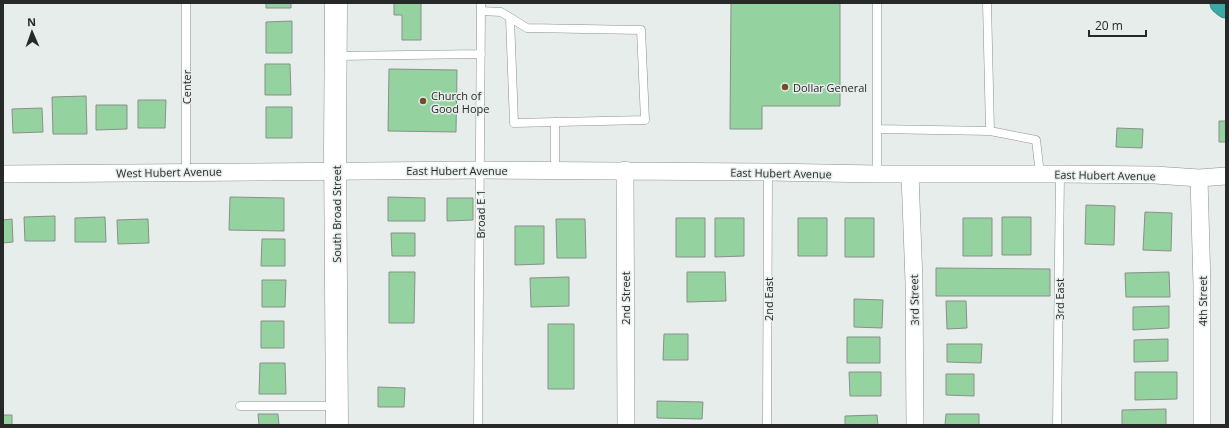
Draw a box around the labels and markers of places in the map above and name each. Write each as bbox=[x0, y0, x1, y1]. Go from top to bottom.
place label: Dollar General bbox=[793, 80, 867, 95]
marker: Dollar General bbox=[780, 82, 790, 92]
place label: Church of Good Hope bbox=[431, 88, 489, 116]
marker: Church of Good Hope bbox=[418, 96, 428, 106]

